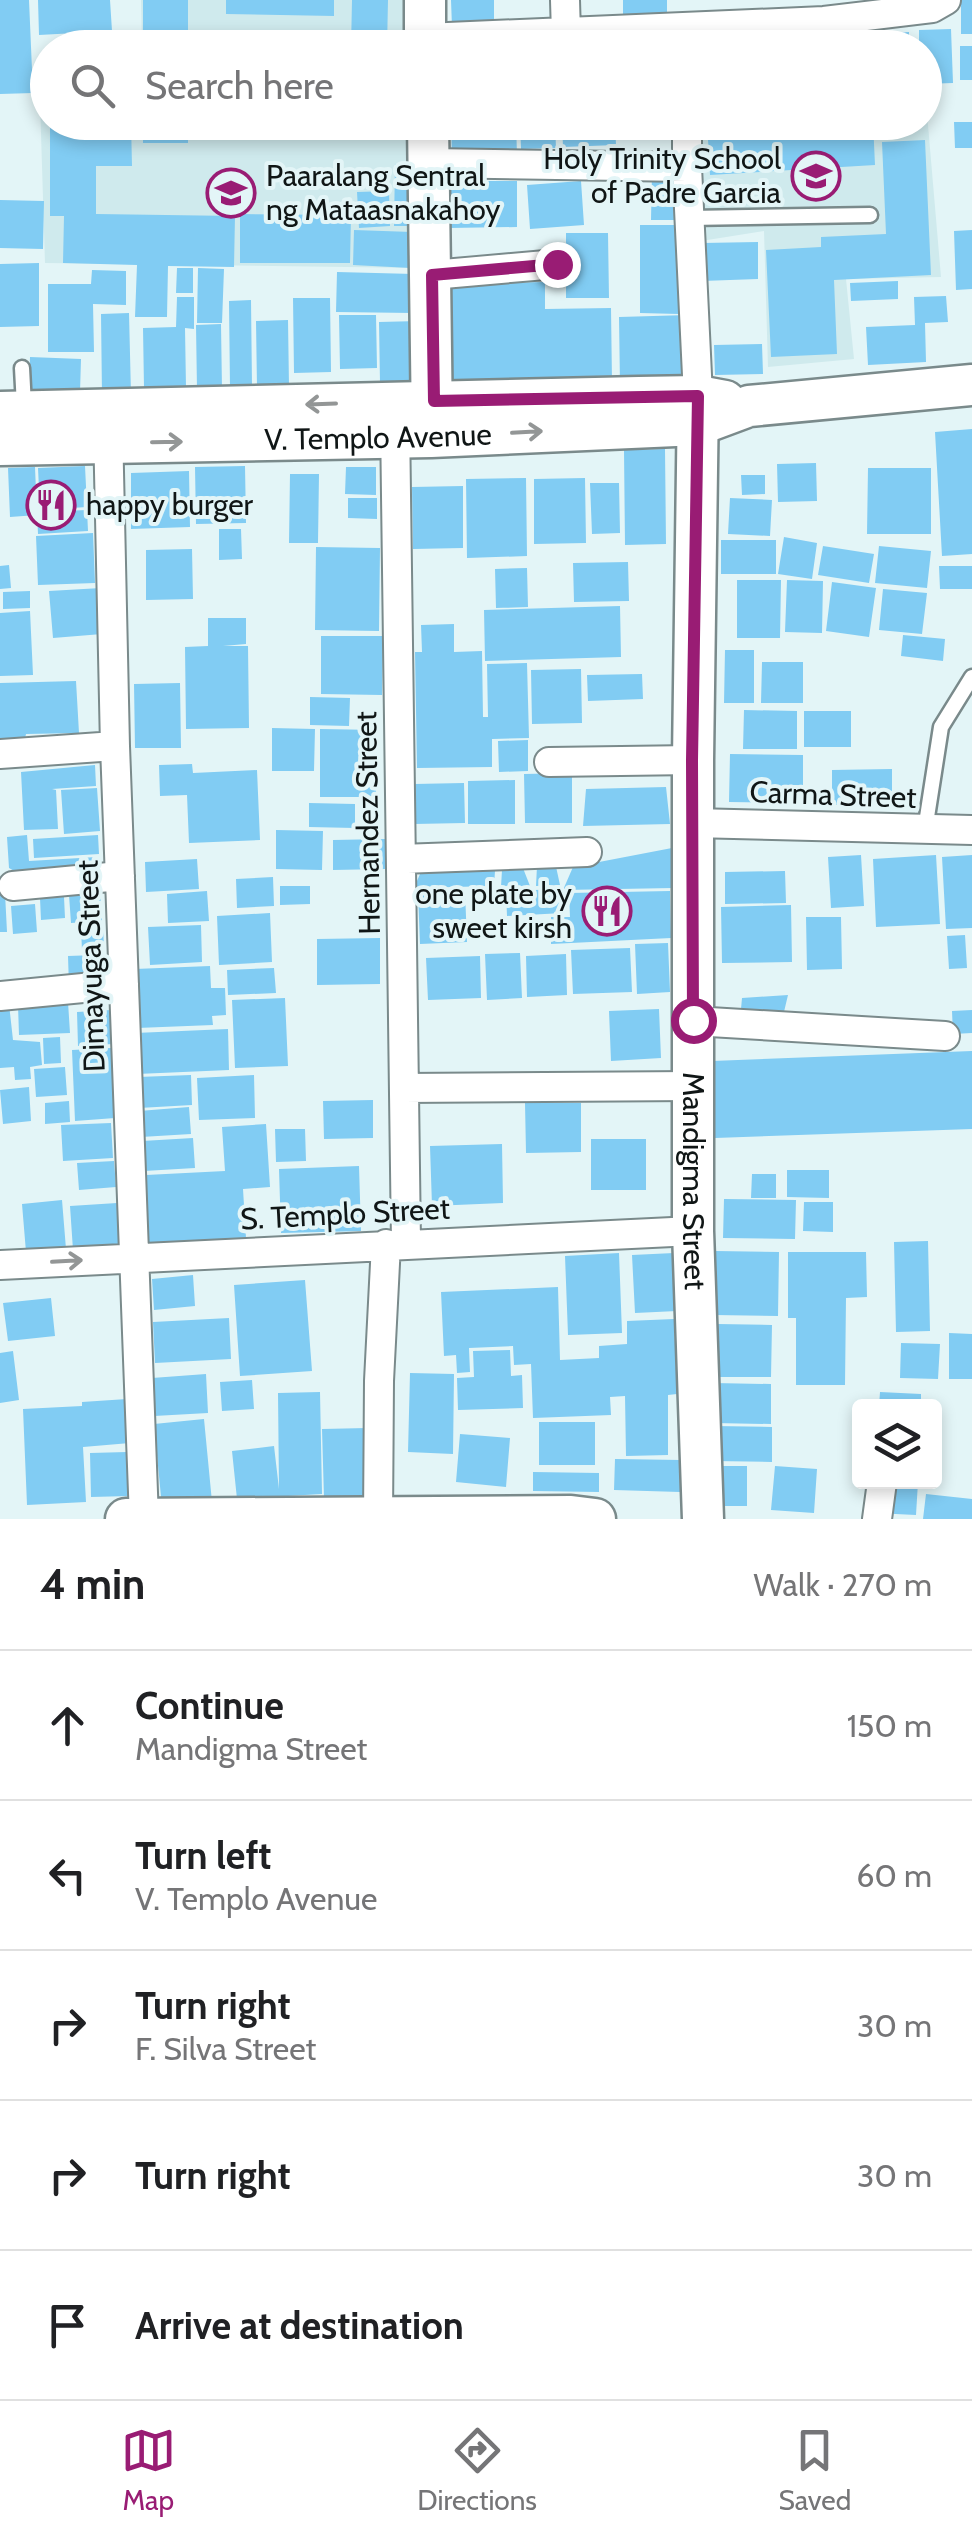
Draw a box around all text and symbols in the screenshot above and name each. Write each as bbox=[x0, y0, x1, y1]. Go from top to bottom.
search box bbox=[30, 30, 942, 140]
icon: search bbox=[65, 58, 120, 113]
text: Search here bbox=[145, 62, 334, 109]
place label: Holy Trinity School of Padre Garcia bbox=[543, 140, 782, 211]
school or university icon: Holy Trinity School of Padre Garcia bbox=[790, 150, 842, 202]
place label: Paaralang Sentral ng Mataasnakahoy bbox=[266, 157, 501, 228]
school or university icon: Paaralang Sentral ng Mataasnakahoy bbox=[205, 167, 257, 219]
route end bbox=[535, 242, 581, 288]
one-way arrow bbox=[305, 395, 337, 414]
street label: V. Templo Avenue bbox=[264, 415, 492, 458]
one-way arrow bbox=[511, 423, 543, 442]
one-way arrow bbox=[151, 433, 183, 452]
restaurant icon: happy burger bbox=[25, 479, 77, 531]
place label: happy burger bbox=[86, 486, 254, 523]
street label: Hernandez Street bbox=[347, 711, 388, 935]
street label: Carma Street bbox=[749, 773, 917, 816]
street label: Dimayuga Street bbox=[68, 859, 113, 1073]
place label: one plate by sweet kirsh bbox=[415, 875, 572, 946]
restaurant icon: one plate by sweet kirsh bbox=[581, 885, 633, 937]
route start bbox=[671, 998, 717, 1044]
street label: Mandigma Street bbox=[675, 1072, 714, 1291]
street label: S. Templo Street bbox=[239, 1190, 451, 1237]
one-way arrow bbox=[50, 1251, 82, 1270]
map controls bbox=[852, 1399, 942, 1489]
button: layers bbox=[852, 1399, 942, 1489]
text: 4 min bbox=[40, 1558, 145, 1610]
text: Walk · 270 m bbox=[754, 1565, 932, 1604]
text: Continue bbox=[135, 1682, 284, 1729]
icon: ahead bbox=[40, 1698, 95, 1753]
text: 150 m bbox=[847, 1706, 932, 1745]
text: Mandigma Street bbox=[135, 1729, 367, 1768]
text: Turn left bbox=[135, 1832, 271, 1879]
icon: left bbox=[40, 1848, 95, 1903]
text: 60 m bbox=[856, 1856, 932, 1895]
text: V. Templo Avenue bbox=[135, 1879, 377, 1918]
text: Turn right bbox=[135, 1982, 291, 2029]
icon: right bbox=[40, 1998, 95, 2053]
text: 30 m bbox=[857, 2006, 932, 2045]
text: F. Silva Street bbox=[135, 2029, 316, 2068]
icon: right bbox=[40, 2148, 95, 2203]
text: Turn right bbox=[135, 2152, 291, 2199]
text: 30 m bbox=[857, 2156, 932, 2195]
icon: arrive bbox=[40, 2298, 95, 2353]
text: Arrive at destination bbox=[135, 2302, 464, 2349]
tab: Map bbox=[121, 2423, 176, 2517]
tab: Directions bbox=[417, 2423, 537, 2517]
tab: Saved bbox=[779, 2423, 851, 2517]

